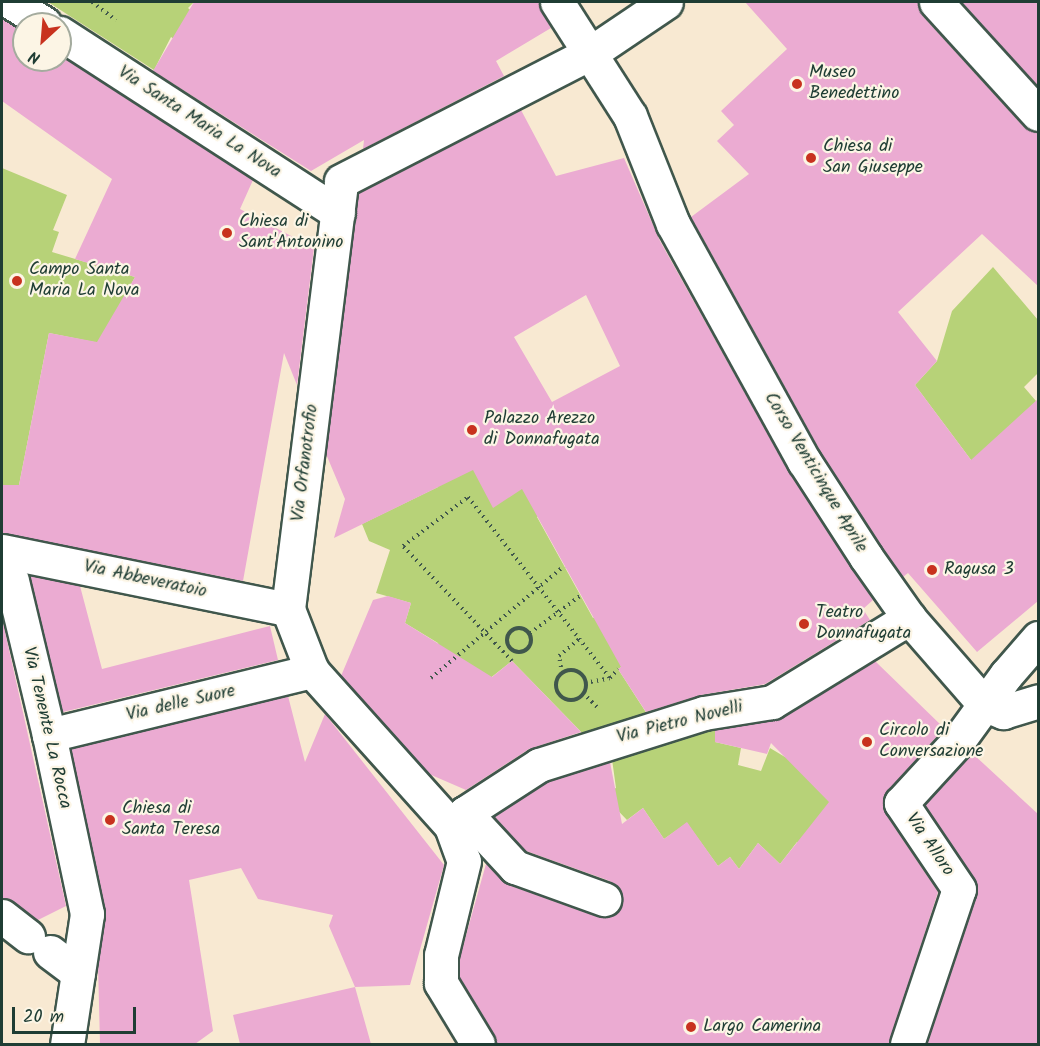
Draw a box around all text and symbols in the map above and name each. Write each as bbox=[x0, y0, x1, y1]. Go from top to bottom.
north arrow bbox=[12, 12, 72, 72]
text: N bbox=[25, 43, 45, 70]
street label: Via Santa Maria La Nova bbox=[113, 62, 285, 184]
place label: Museo Benedettino bbox=[809, 63, 899, 106]
marker: Museo Benedettino bbox=[790, 77, 804, 91]
place label: Chiesa di San Giuseppe bbox=[823, 137, 923, 180]
marker: Chiesa di San Giuseppe bbox=[804, 151, 818, 165]
place label: Chiesa di Sant'Antonino bbox=[239, 212, 343, 254]
marker: Chiesa di Sant'Antonino bbox=[220, 226, 234, 240]
place label: Campo Santa Maria La Nova bbox=[29, 260, 139, 302]
marker: Campo Santa Maria La Nova bbox=[10, 274, 24, 288]
street label: Corso Venticinque Aprile bbox=[759, 389, 871, 557]
street label: Via Orfanotrofio bbox=[288, 403, 324, 523]
place label: Palazzo Arezzo di Donnafugata bbox=[484, 409, 600, 452]
marker: Palazzo Arezzo di Donnafugata bbox=[465, 423, 479, 437]
street label: Via Abbeveratoio bbox=[82, 556, 208, 604]
place label: Ragusa 3 bbox=[944, 559, 1014, 581]
marker: Ragusa 3 bbox=[925, 563, 939, 577]
place label: Teatro Donnafugata bbox=[816, 603, 911, 646]
marker: Teatro Donnafugata bbox=[797, 617, 811, 631]
street label: Via Tenente La Rocca bbox=[17, 645, 75, 811]
street label: Via delle Suore bbox=[124, 681, 238, 727]
street label: Via Pietro Novelli bbox=[615, 697, 745, 749]
place label: Circolo di Conversazione bbox=[879, 721, 983, 764]
marker: Circolo di Conversazione bbox=[860, 735, 874, 749]
place label: Chiesa di Santa Teresa bbox=[122, 799, 220, 842]
street label: Via Alloro bbox=[900, 809, 958, 881]
marker: Chiesa di Santa Teresa bbox=[103, 813, 117, 827]
scale bar bbox=[15, 995, 140, 1033]
text: 20 m bbox=[23, 1003, 64, 1032]
place label: Largo Camerina bbox=[703, 1016, 821, 1038]
marker: Largo Camerina bbox=[684, 1020, 698, 1034]

